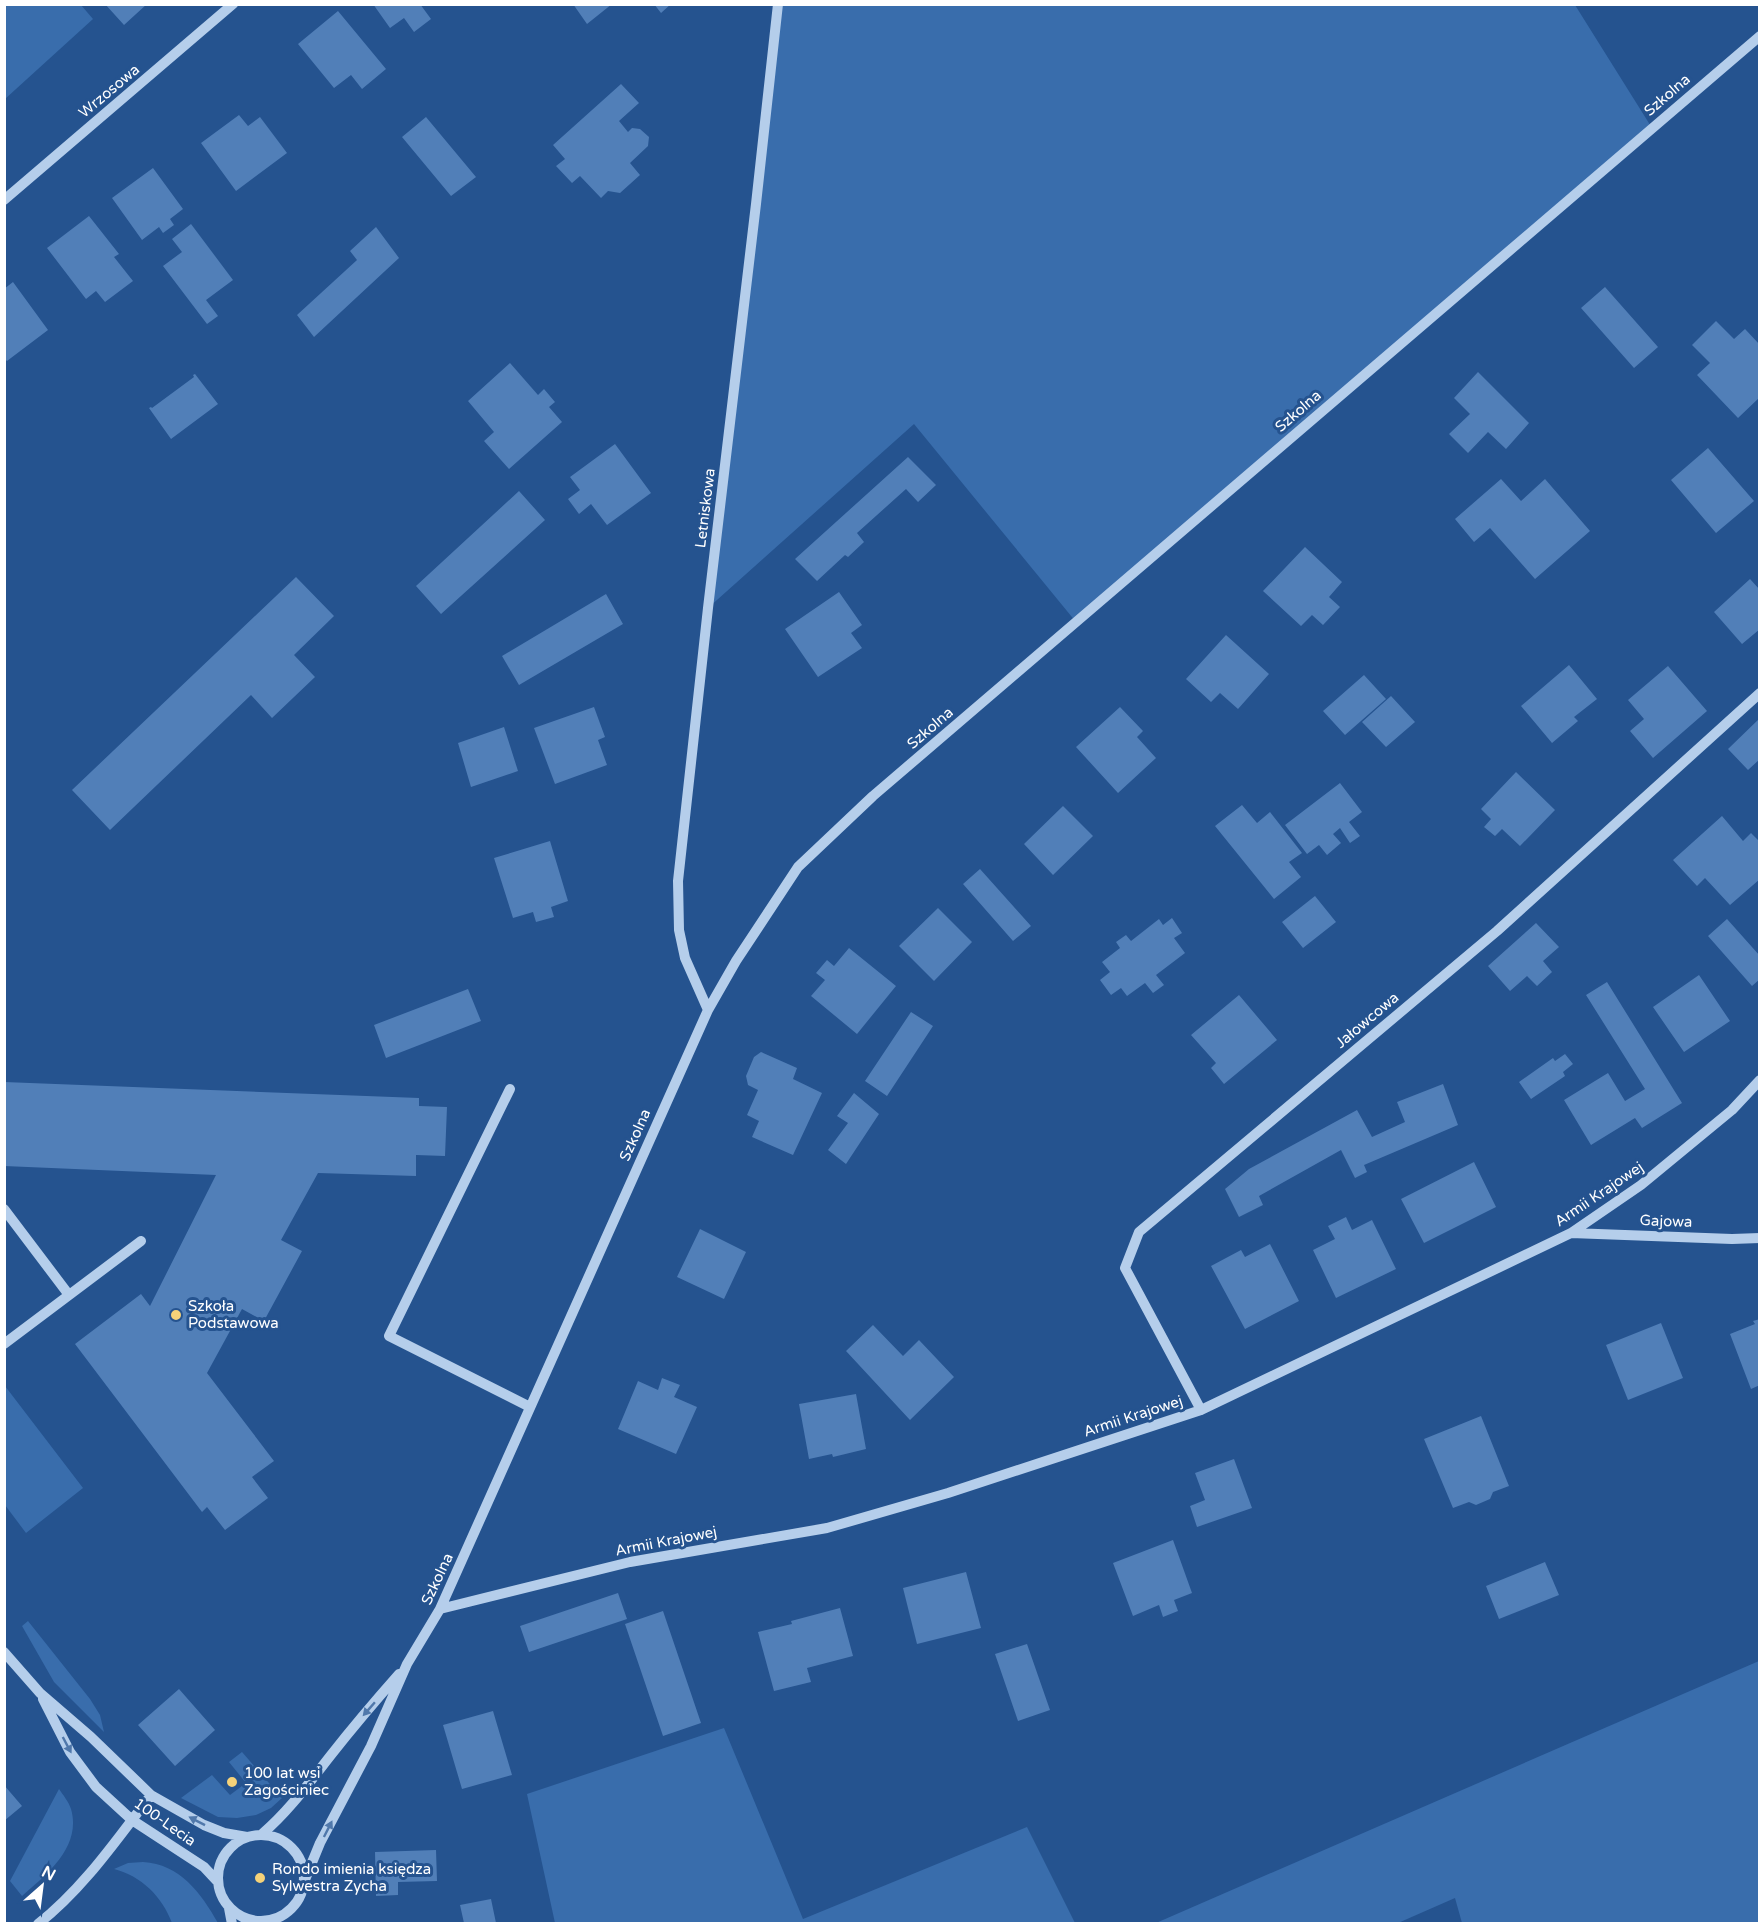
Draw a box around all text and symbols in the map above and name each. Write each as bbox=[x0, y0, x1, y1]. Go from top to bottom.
street label: Wrzosowa bbox=[75, 60, 143, 122]
street label: Szkolna bbox=[1640, 70, 1694, 120]
street label: Szkolna bbox=[1271, 386, 1325, 436]
street label: Letniskowa bbox=[691, 467, 719, 549]
street label: Szkolna bbox=[903, 703, 957, 753]
street label: Jałowcowa bbox=[1332, 988, 1402, 1052]
street label: Szkolna bbox=[616, 1106, 654, 1164]
street label: Armii Krajowej bbox=[1551, 1158, 1647, 1230]
street label: Gajowa bbox=[1639, 1211, 1693, 1231]
place label: Szkoła Podstawowa bbox=[188, 1297, 279, 1332]
marker: Szkoła Podstawowa bbox=[169, 1308, 183, 1322]
street label: Armii Krajowej bbox=[1081, 1392, 1185, 1440]
street label: Armii Krajowej bbox=[614, 1522, 718, 1560]
street label: Szkolna bbox=[417, 1550, 457, 1608]
one-way arrow bbox=[363, 1701, 376, 1716]
one-way arrow bbox=[62, 1737, 72, 1754]
place label: 100 lat wsi Zagościniec bbox=[244, 1764, 329, 1799]
marker: 100 lat wsi Zagościniec bbox=[225, 1775, 239, 1789]
street label: 100-Lecia bbox=[130, 1794, 200, 1850]
one-way arrow bbox=[188, 1817, 206, 1827]
one-way arrow bbox=[323, 1820, 332, 1837]
north arrow bbox=[12, 1856, 72, 1916]
place label: Rondo imienia księdza Sylwestra Zycha bbox=[272, 1860, 431, 1895]
text: N bbox=[38, 1862, 59, 1885]
marker: Rondo imienia księdza Sylwestra Zycha bbox=[253, 1871, 267, 1885]

